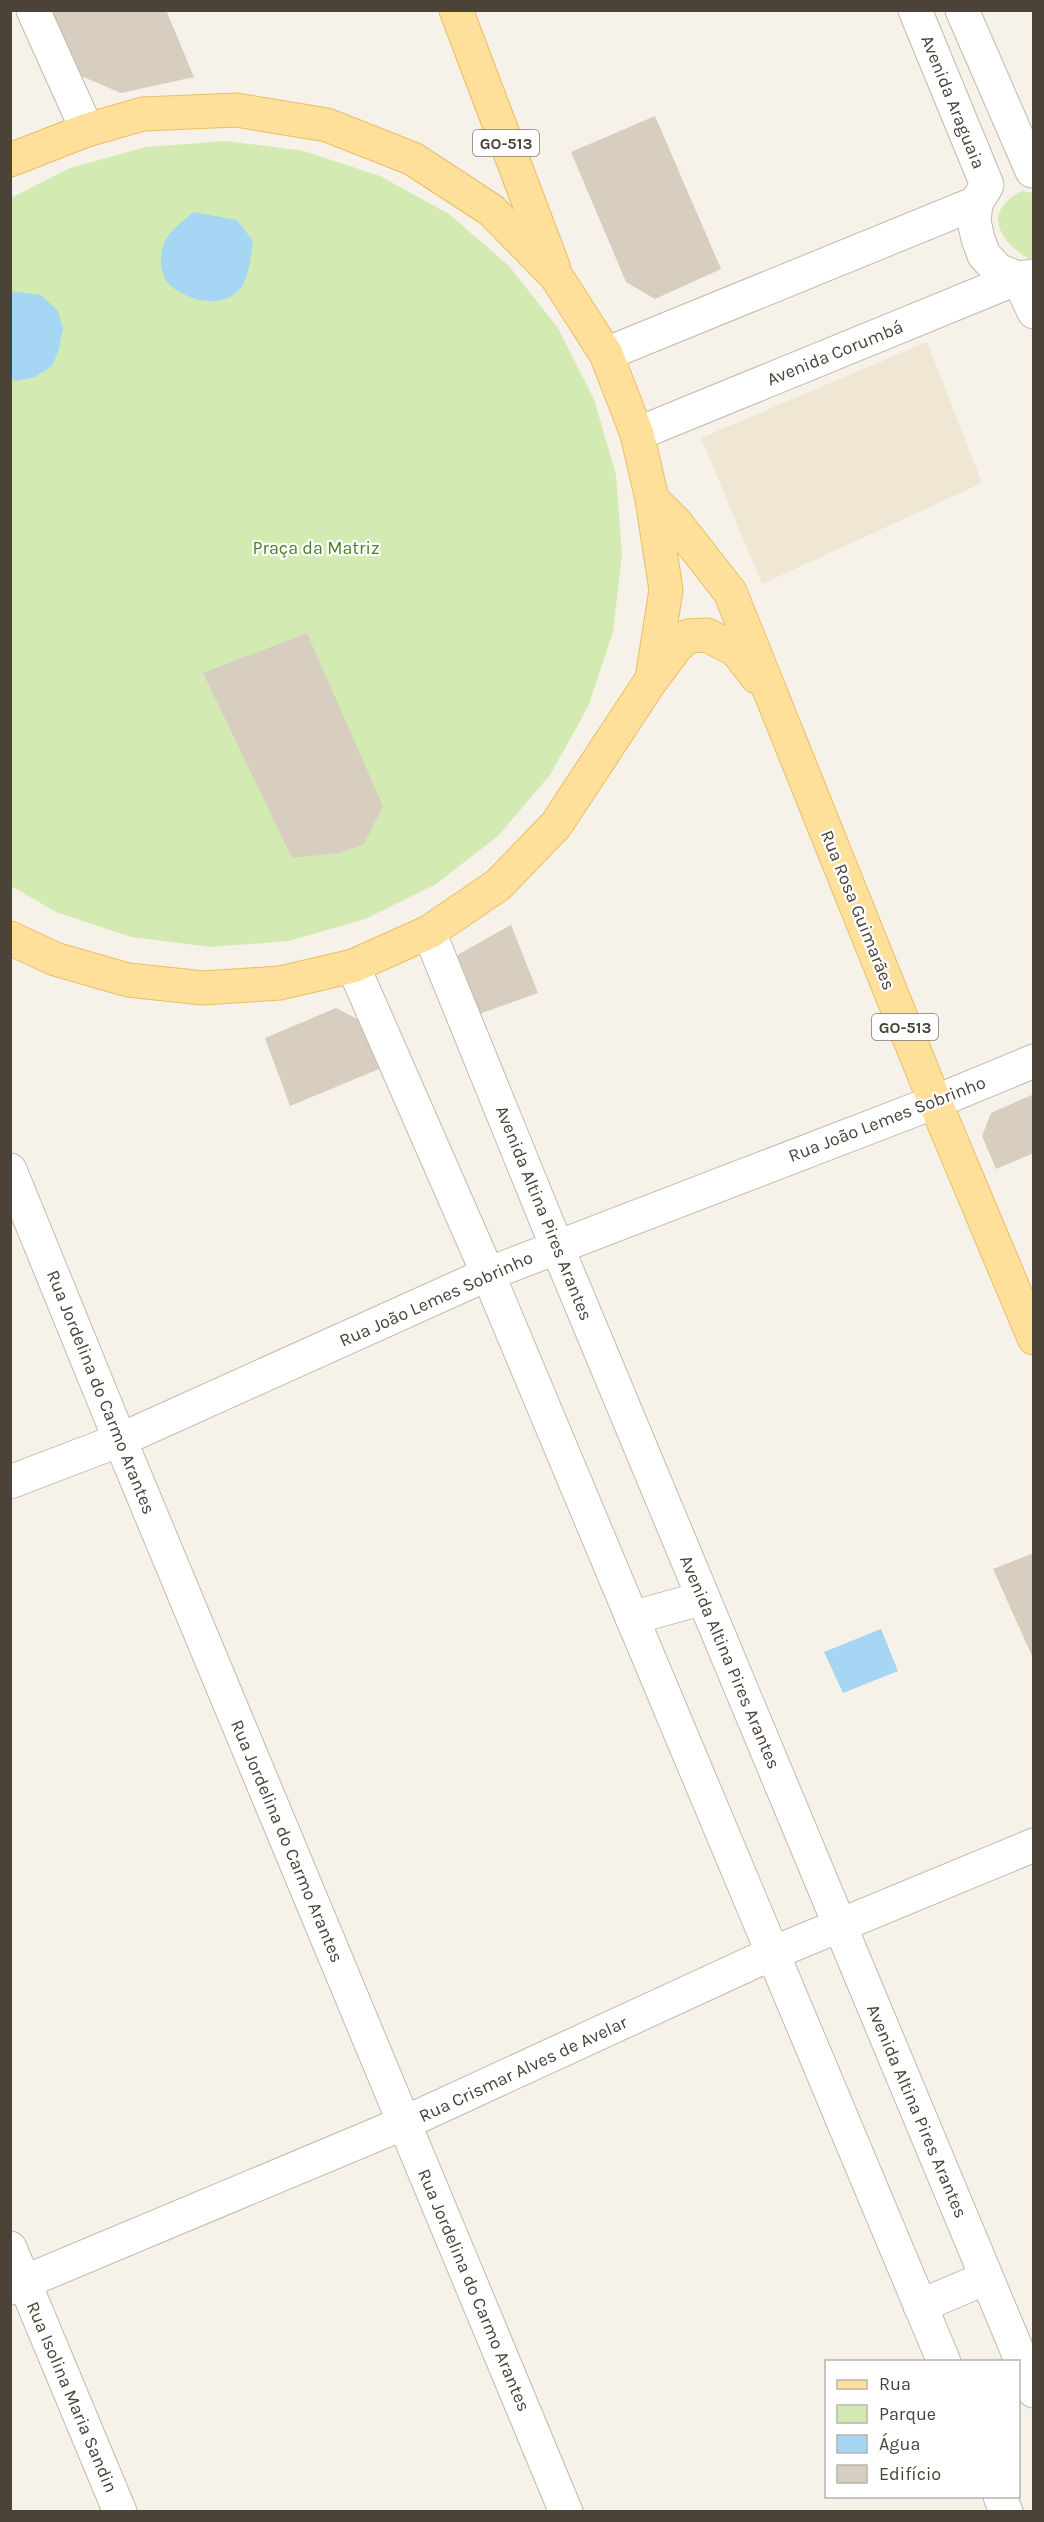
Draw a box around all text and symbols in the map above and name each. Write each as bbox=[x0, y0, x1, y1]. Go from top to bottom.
street label: Avenida Araguaia bbox=[916, 32, 990, 172]
road number: GO-513 bbox=[473, 130, 539, 156]
street label: Avenida Corumbá bbox=[764, 316, 906, 390]
park label: Praça da Matriz bbox=[252, 537, 380, 559]
street label: Rua Rosa Guimarães bbox=[816, 827, 900, 993]
road number: GO-513 bbox=[872, 1014, 938, 1040]
street label: Rua João Lemes Sobrinho bbox=[785, 1071, 989, 1167]
street label: Avenida Altina Pires Arantes bbox=[491, 1102, 597, 1324]
street label: Rua João Lemes Sobrinho bbox=[336, 1246, 536, 1352]
street label: Rua Jordelina do Carmo Arantes bbox=[42, 1267, 160, 1517]
street label: Avenida Altina Pires Arantes bbox=[675, 1552, 785, 1772]
street label: Rua Jordelina do Carmo Arantes bbox=[226, 1716, 348, 1966]
street label: Avenida Altina Pires Arantes bbox=[862, 2001, 972, 2221]
street label: Rua Crismar Alves de Avelar bbox=[415, 2011, 631, 2127]
street label: Rua Jordelina do Carmo Arantes bbox=[413, 2165, 535, 2415]
street label: Rua Isolina Maria Sandin bbox=[22, 2298, 122, 2496]
legend bbox=[825, 2360, 1020, 2498]
text: Rua bbox=[879, 2373, 911, 2395]
text: Parque bbox=[879, 2403, 936, 2425]
text: Água bbox=[879, 2432, 920, 2455]
text: Edifício bbox=[879, 2463, 941, 2485]

